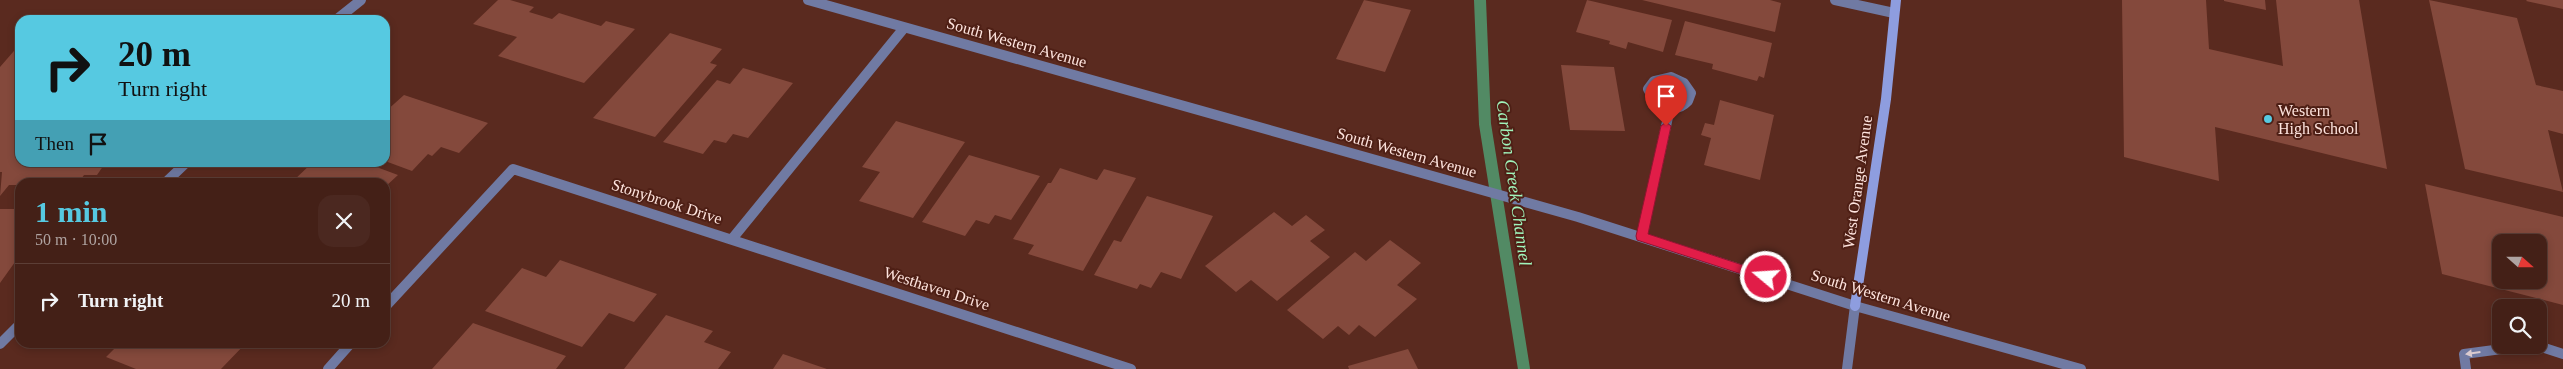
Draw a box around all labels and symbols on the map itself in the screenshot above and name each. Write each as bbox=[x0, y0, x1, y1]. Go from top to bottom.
street label: South Western Avenue bbox=[945, 14, 1089, 71]
pin bbox=[1645, 75, 1687, 126]
water label: Carbon Creek Channel bbox=[1492, 99, 1536, 267]
place label: Western High School bbox=[2278, 102, 2359, 138]
marker: Western High School bbox=[2262, 113, 2274, 125]
street label: West Orange Avenue bbox=[1840, 114, 1876, 250]
street label: South Western Avenue bbox=[1335, 124, 1479, 181]
street label: Stonybrook Drive bbox=[609, 176, 724, 228]
north arrow bbox=[2492, 234, 2548, 289]
position arrow bbox=[1739, 250, 1791, 302]
street label: Westhaven Drive bbox=[882, 263, 992, 314]
street label: South Western Avenue bbox=[1809, 266, 1953, 325]
one-way arrow bbox=[2465, 349, 2481, 357]

